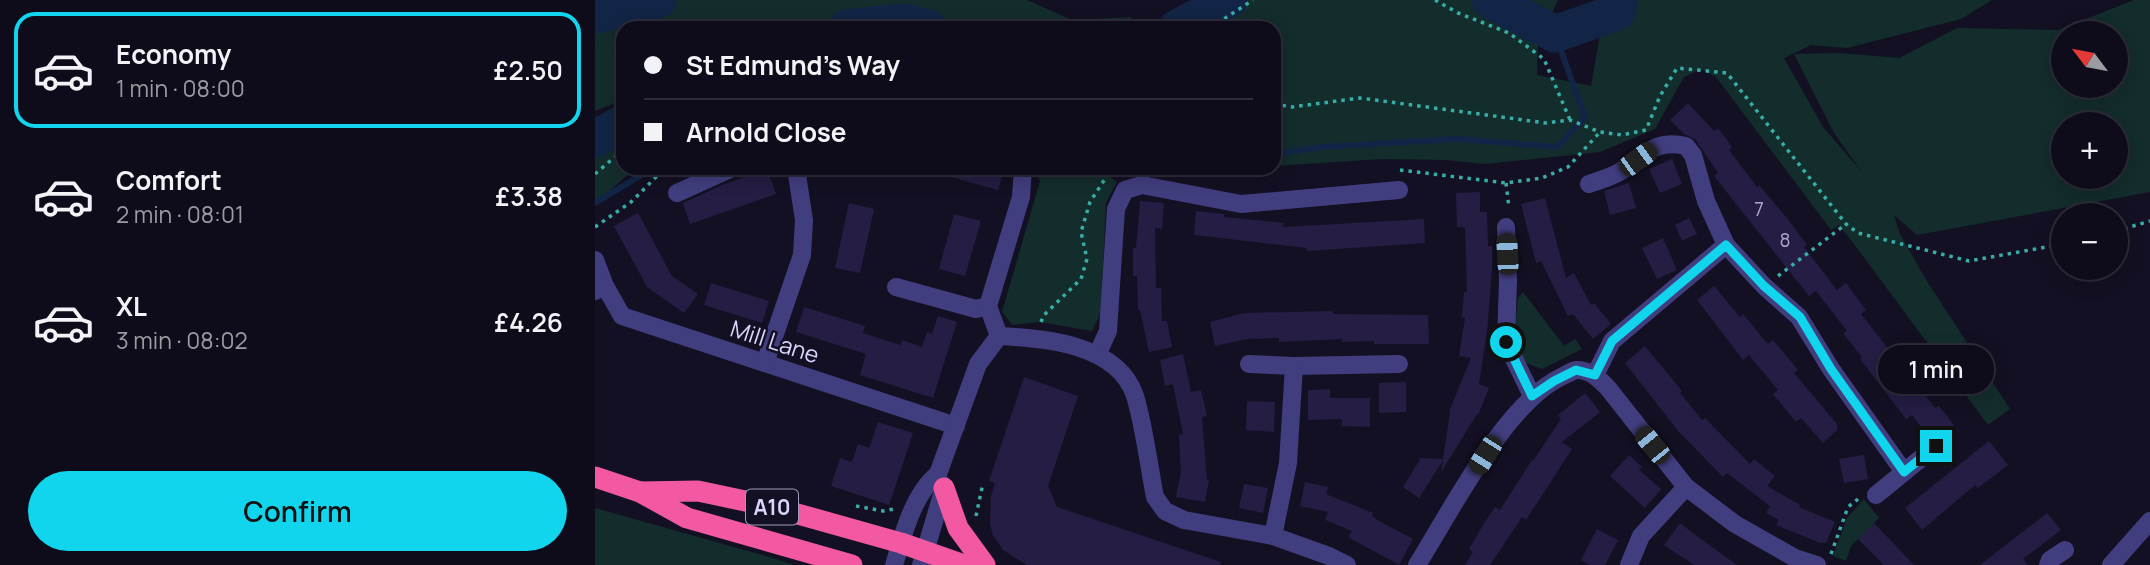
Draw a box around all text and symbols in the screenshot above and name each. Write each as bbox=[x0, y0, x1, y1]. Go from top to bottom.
north arrow bbox=[2051, 21, 2128, 98]
map controls bbox=[2051, 21, 2128, 280]
text: Economy bbox=[116, 36, 231, 72]
icon: car bbox=[32, 39, 95, 102]
text: St Edmund's Way bbox=[686, 47, 900, 83]
text: £2.50 bbox=[494, 52, 563, 88]
text: 1 min · 08:00 bbox=[116, 72, 245, 104]
button: + bbox=[2051, 112, 2128, 189]
text: Arnold Close bbox=[686, 114, 846, 150]
car bbox=[1615, 138, 1662, 180]
text: Comfort bbox=[116, 162, 222, 198]
icon: car bbox=[32, 165, 95, 228]
text: £3.38 bbox=[495, 178, 563, 214]
house number: 7 bbox=[1754, 196, 1764, 222]
text: 2 min · 08:01 bbox=[116, 198, 244, 230]
button: − bbox=[2051, 203, 2128, 280]
house number: 8 bbox=[1779, 227, 1791, 253]
car bbox=[1496, 232, 1519, 276]
text: XL bbox=[116, 288, 147, 324]
icon: car bbox=[32, 291, 95, 354]
text: £4.26 bbox=[494, 304, 563, 340]
street label: Mill Lane bbox=[727, 312, 823, 370]
text: 3 min · 08:02 bbox=[116, 324, 248, 356]
route start bbox=[1490, 326, 1522, 358]
callout: 1 min bbox=[1878, 344, 1994, 394]
text: 1 min bbox=[1909, 353, 1963, 385]
car bbox=[1631, 422, 1674, 468]
route end bbox=[1920, 430, 1952, 462]
car bbox=[1465, 432, 1506, 478]
button: Confirm bbox=[28, 471, 567, 551]
road number: A10 bbox=[746, 490, 798, 524]

